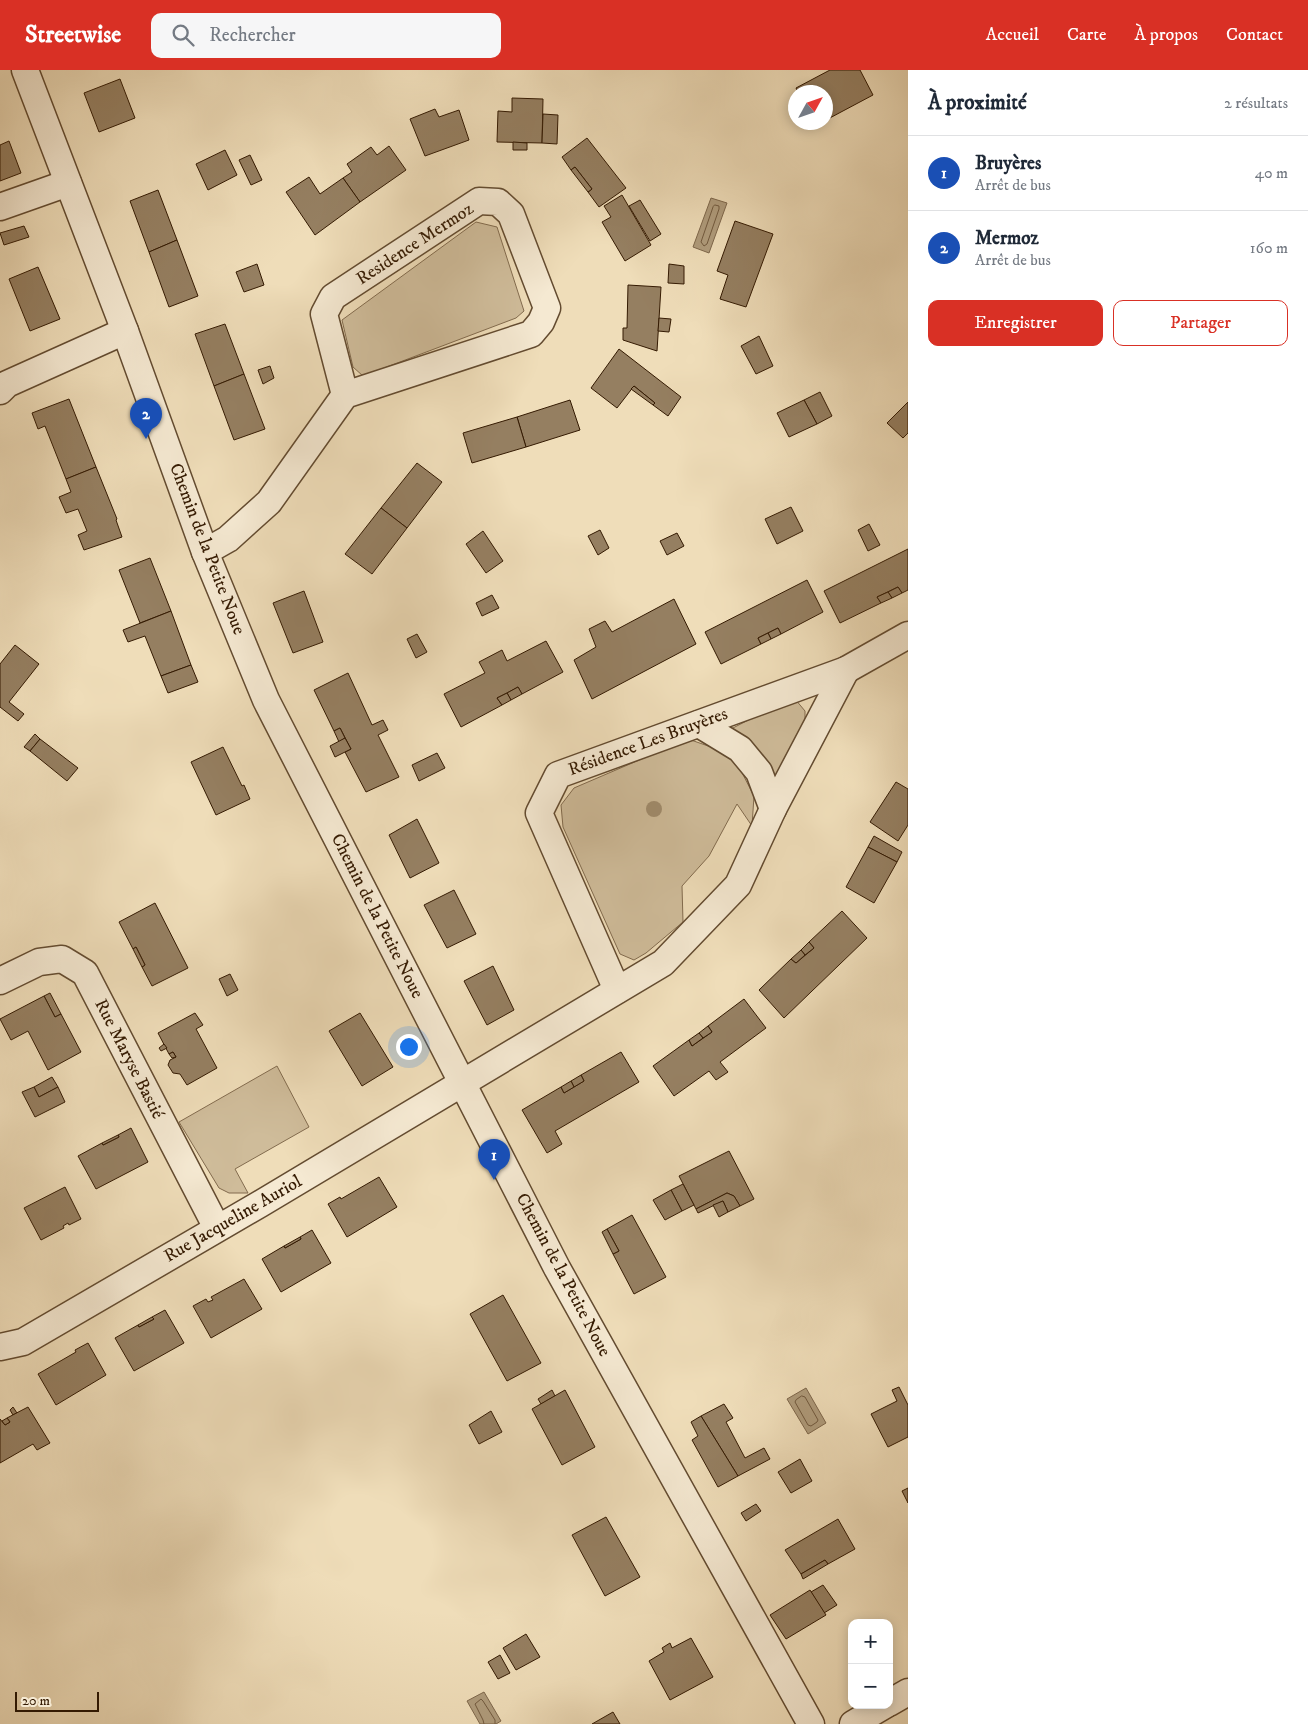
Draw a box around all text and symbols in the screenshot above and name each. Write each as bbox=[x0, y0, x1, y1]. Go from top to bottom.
search box bbox=[151, 13, 501, 58]
text: Streetwise bbox=[25, 20, 121, 50]
icon: search bbox=[169, 21, 197, 49]
text: Rechercher bbox=[209, 24, 296, 47]
text: Accueil bbox=[986, 24, 1039, 46]
text: Carte bbox=[1067, 24, 1106, 46]
text: À propos bbox=[1134, 24, 1198, 46]
text: Contact bbox=[1226, 24, 1283, 46]
north arrow bbox=[788, 85, 833, 130]
text: À proximité bbox=[928, 90, 1027, 116]
text: 2 résultats bbox=[1224, 93, 1288, 113]
text: Bruyères bbox=[975, 152, 1041, 175]
text: 1 bbox=[941, 163, 947, 183]
text: 40 m bbox=[1255, 163, 1288, 183]
text: Arrêt de bus bbox=[975, 175, 1051, 195]
street label: Residence Mermoz bbox=[352, 198, 478, 290]
text: Mermoz bbox=[975, 227, 1039, 250]
text: 2 bbox=[940, 238, 948, 258]
text: 160 m bbox=[1250, 238, 1288, 258]
text: Arrêt de bus bbox=[975, 250, 1051, 270]
button: Enregistrer bbox=[928, 300, 1103, 346]
button: Partager bbox=[1113, 300, 1288, 346]
pin: 2 bbox=[130, 398, 162, 439]
street label: Chemin de la Petite Noue bbox=[164, 460, 250, 638]
street label: Résidence Les Bruyères bbox=[565, 703, 731, 781]
street label: Chemin de la Petite Noue bbox=[326, 830, 428, 1002]
street label: Rue Maryse Bastié bbox=[89, 995, 169, 1123]
your location bbox=[396, 1034, 422, 1060]
pin: 1 bbox=[478, 1139, 510, 1180]
street label: Rue Jacqueline Auriol bbox=[160, 1170, 306, 1267]
street label: Chemin de la Petite Noue bbox=[511, 1190, 615, 1360]
map controls bbox=[848, 1619, 893, 1709]
button: + bbox=[848, 1619, 893, 1664]
button: − bbox=[848, 1664, 893, 1709]
scale bar bbox=[15, 1689, 99, 1712]
text: 20 m bbox=[22, 1692, 50, 1710]

